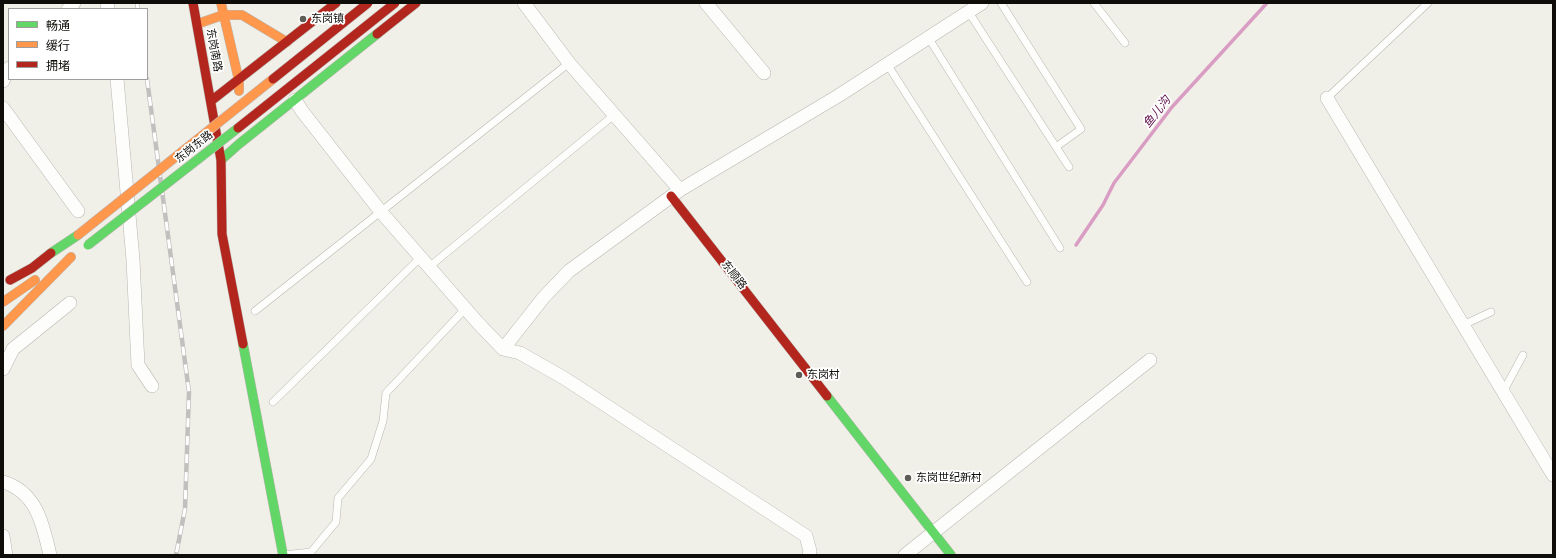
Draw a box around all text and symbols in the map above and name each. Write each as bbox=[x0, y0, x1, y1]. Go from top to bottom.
legend bbox=[8, 8, 148, 80]
place label: 东岗镇 bbox=[311, 12, 344, 26]
marker: 东岗镇 bbox=[298, 14, 308, 24]
text: 畅通 bbox=[46, 19, 70, 33]
street label: 东岗南路 bbox=[204, 27, 224, 73]
text: 缓行 bbox=[46, 39, 70, 53]
text: 拥堵 bbox=[46, 59, 70, 73]
water label: 鱼儿沟 bbox=[1140, 93, 1174, 131]
street label: 东岗东路 bbox=[173, 128, 215, 166]
street label: 东顺路 bbox=[719, 258, 749, 292]
place label: 东岗村 bbox=[807, 368, 840, 382]
marker: 东岗村 bbox=[794, 370, 804, 380]
place label: 东岗世纪新村 bbox=[916, 471, 982, 485]
marker: 东岗世纪新村 bbox=[903, 473, 913, 483]

